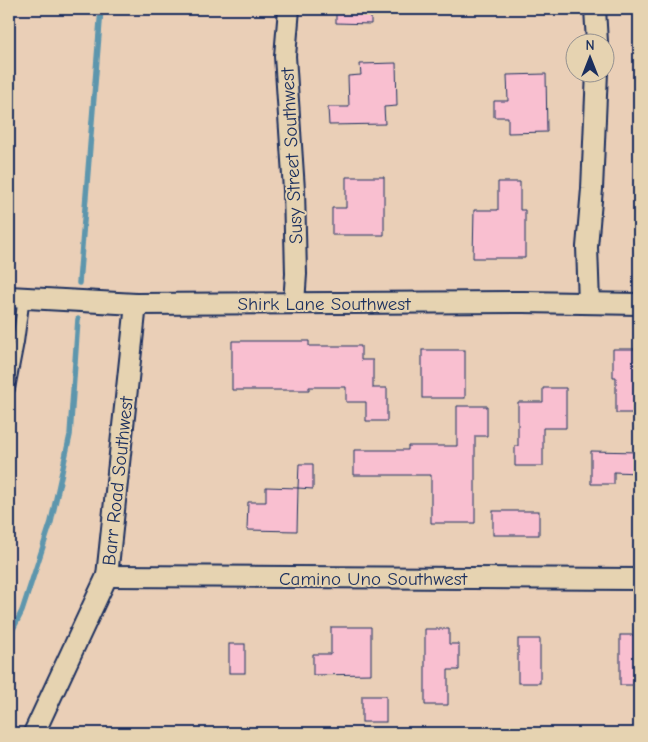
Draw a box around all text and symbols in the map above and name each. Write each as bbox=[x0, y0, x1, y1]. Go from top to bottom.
north arrow bbox=[566, 32, 616, 82]
text: N bbox=[585, 37, 595, 54]
street label: Susy Street Southwest bbox=[276, 67, 308, 245]
street label: Shirk Lane Southwest bbox=[237, 293, 411, 315]
street label: Barr Road Southwest bbox=[98, 395, 138, 567]
street label: Camino Uno Southwest bbox=[279, 568, 468, 590]

